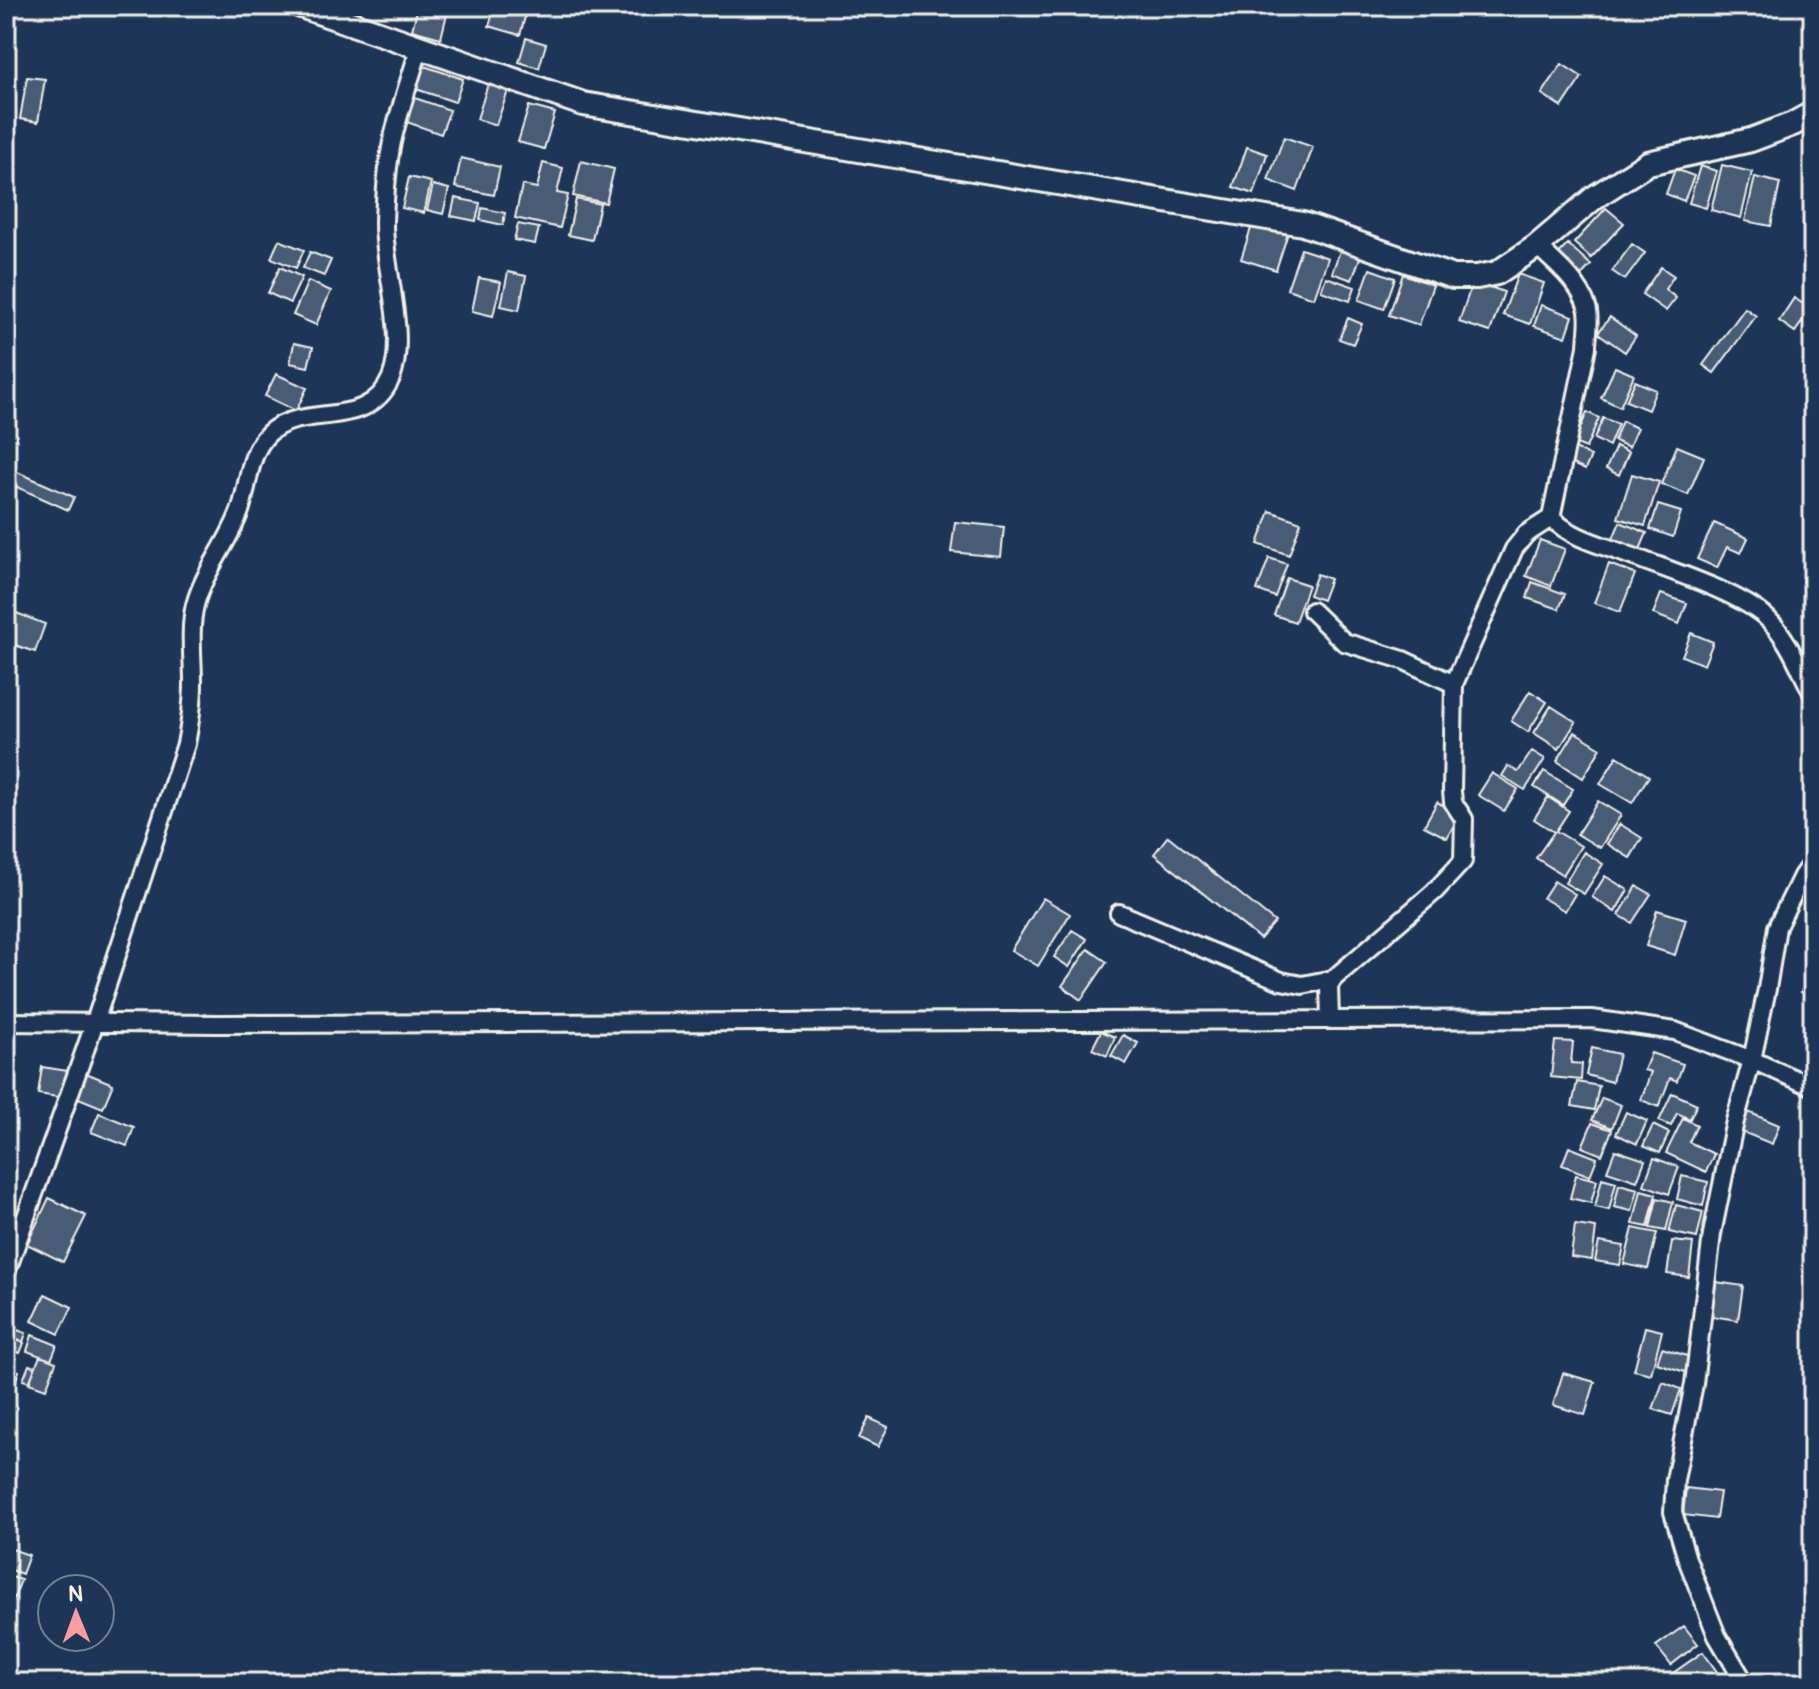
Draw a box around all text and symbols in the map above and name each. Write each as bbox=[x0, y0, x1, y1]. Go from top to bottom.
north arrow bbox=[36, 1573, 116, 1653]
text: N bbox=[68, 1580, 83, 1608]

